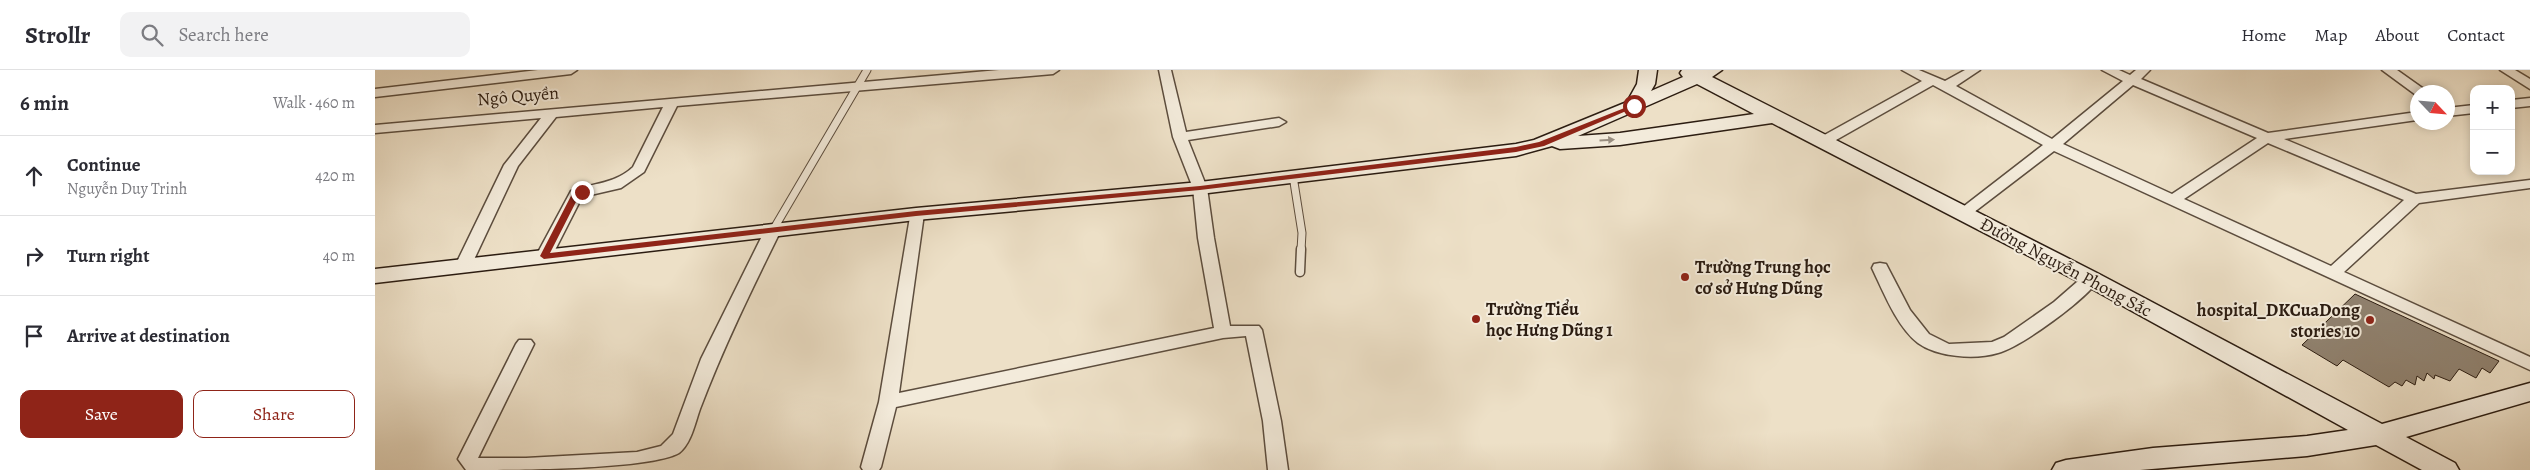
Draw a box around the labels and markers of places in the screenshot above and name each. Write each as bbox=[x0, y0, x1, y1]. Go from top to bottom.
place label: Trường Trung học cơ sở Hưng Dũng bbox=[1695, 255, 1831, 300]
marker: Trường Trung học cơ sở Hưng Dũng bbox=[1679, 271, 1691, 283]
place label: Trường Tiểu học Hưng Dũng 1 bbox=[1486, 297, 1613, 342]
place label: hospital_DKCuaDong stories 10 bbox=[2197, 298, 2361, 343]
marker: Trường Tiểu học Hưng Dũng 1 bbox=[1470, 313, 1482, 325]
marker: hospital_DKCuaDong stories 10 bbox=[2364, 314, 2376, 326]

